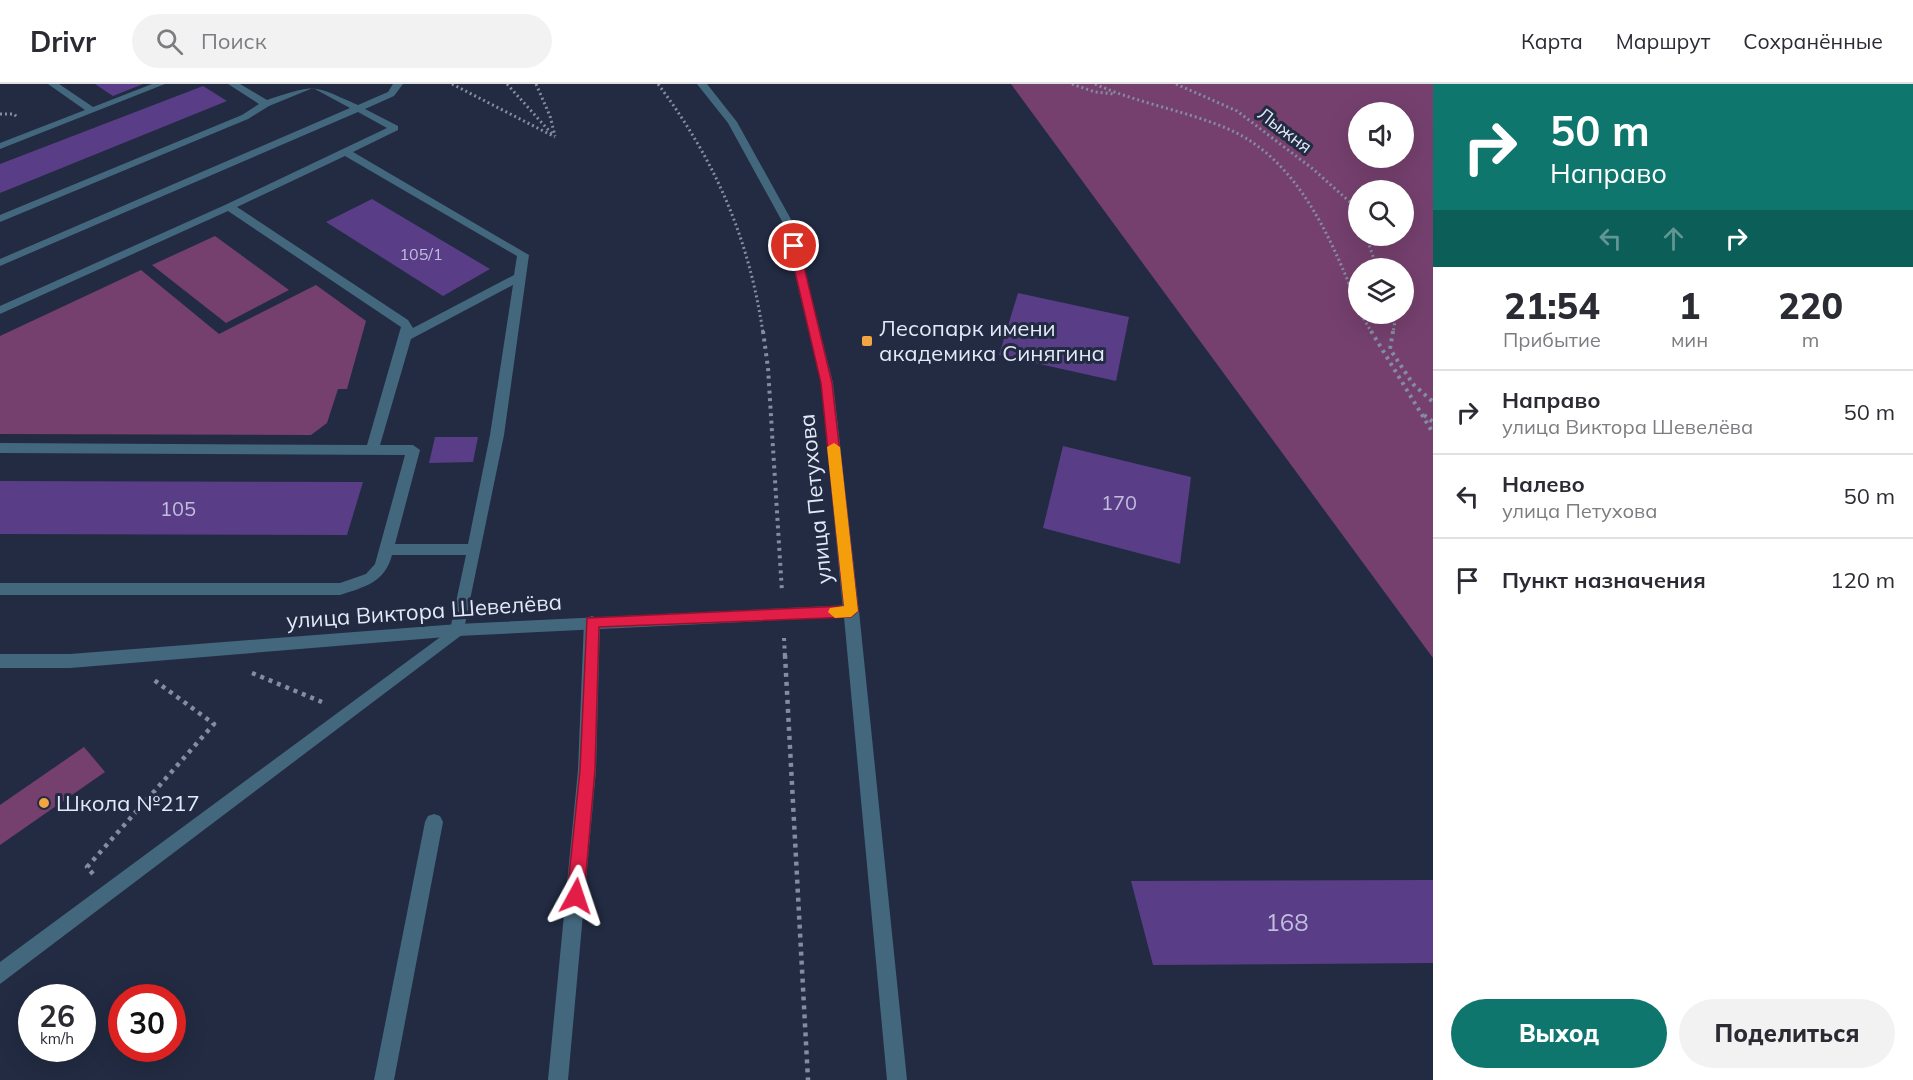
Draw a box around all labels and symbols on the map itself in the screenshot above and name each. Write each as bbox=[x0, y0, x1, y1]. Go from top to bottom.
street label: Лыжня bbox=[1253, 102, 1317, 158]
pin bbox=[768, 220, 819, 271]
house number: 105/1 bbox=[400, 244, 442, 264]
place label: Лесопарк имени академика Синягина bbox=[879, 314, 1105, 367]
marker: Лесопарк имени академика Синягина bbox=[860, 334, 874, 348]
street label: улица Петухова bbox=[792, 413, 838, 585]
house number: 170 bbox=[1101, 490, 1137, 515]
house number: 105 bbox=[160, 496, 196, 521]
street label: улица Виктора Шевелёва bbox=[285, 587, 563, 635]
place label: Школа №217 bbox=[56, 789, 200, 817]
marker: Школа №217 bbox=[37, 796, 51, 810]
position arrow bbox=[544, 864, 608, 928]
house number: 168 bbox=[1265, 907, 1309, 937]
speed limit sign: 30 bbox=[108, 984, 186, 1062]

